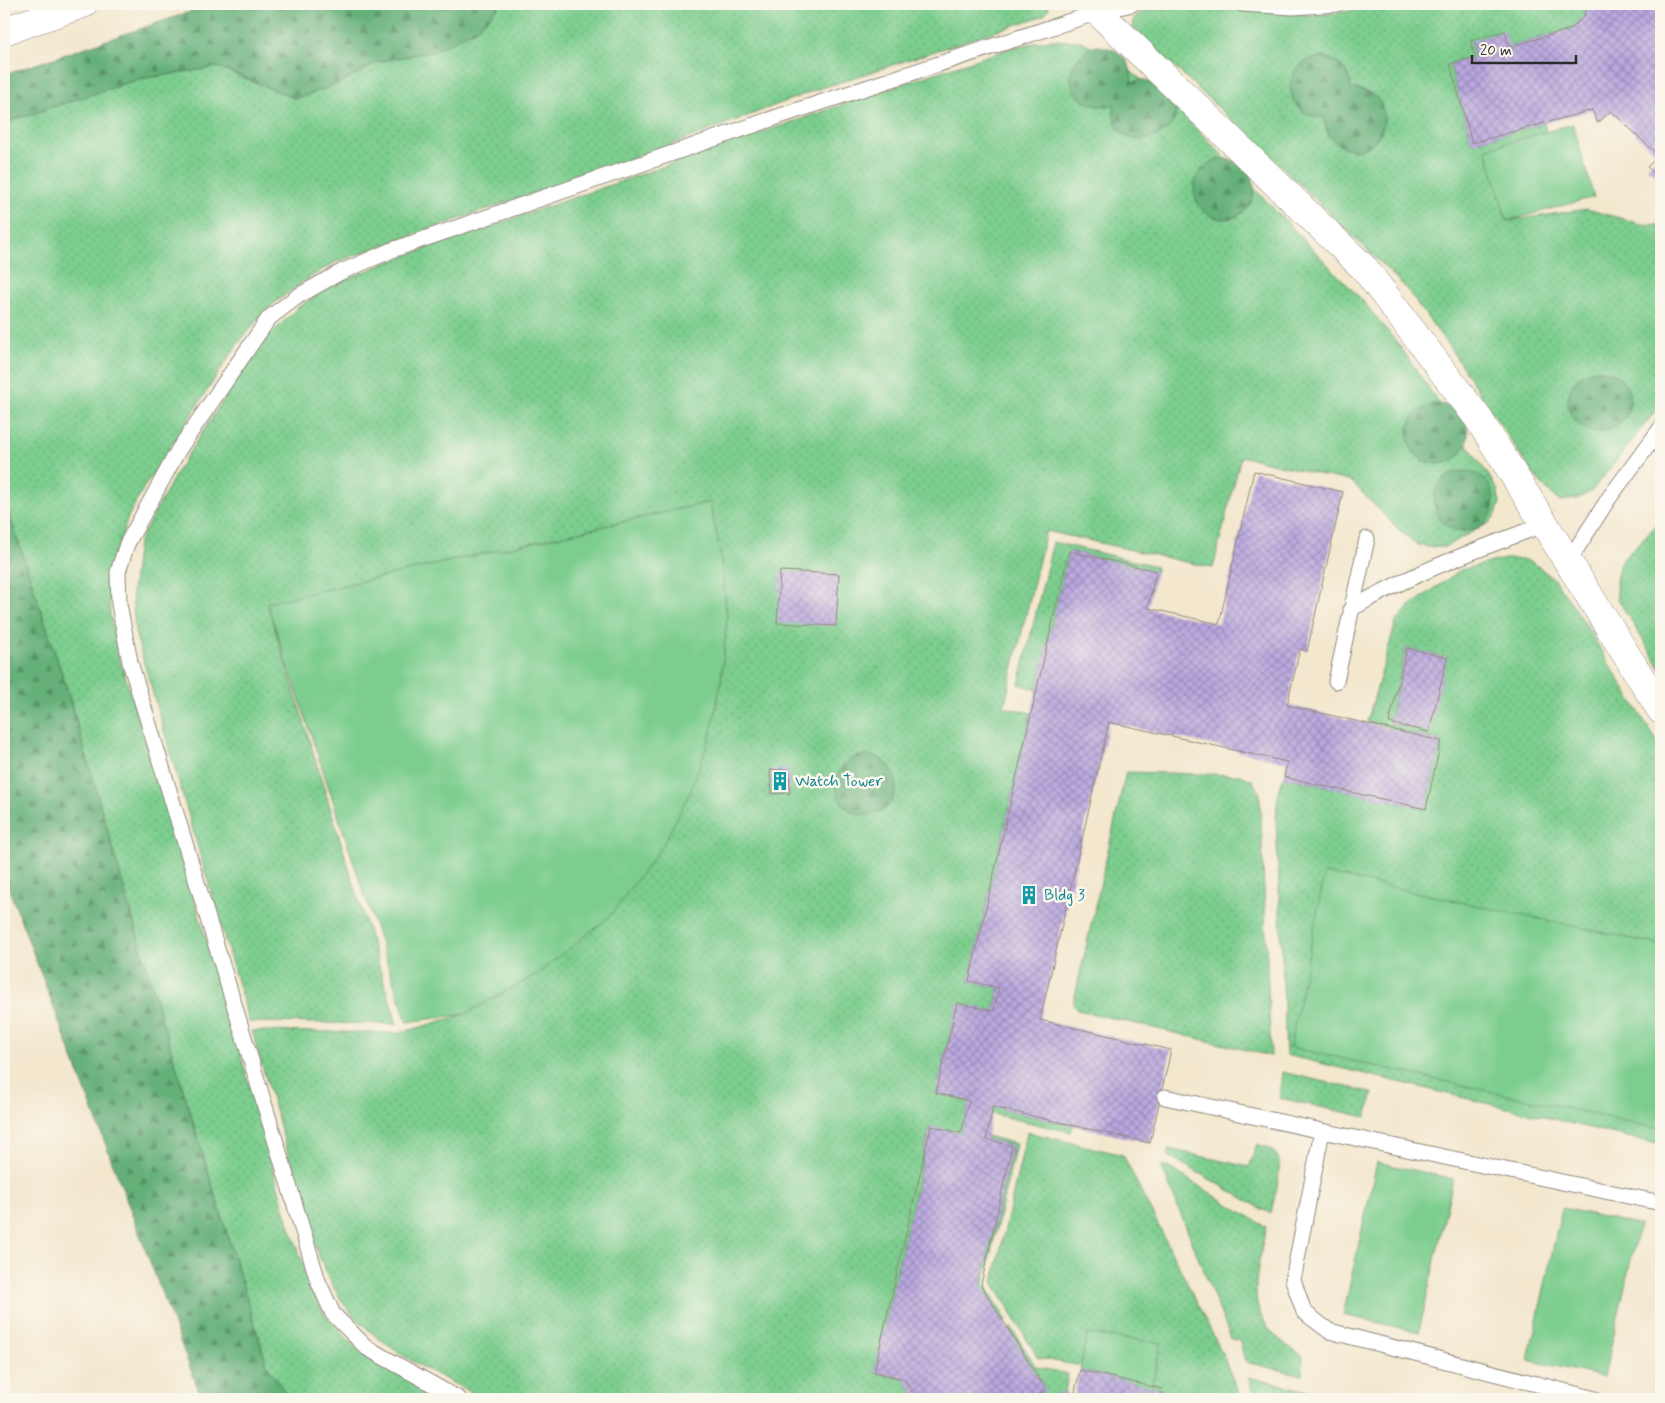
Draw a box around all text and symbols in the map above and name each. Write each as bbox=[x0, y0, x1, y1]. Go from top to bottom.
scale bar bbox=[1472, 32, 1576, 64]
text: 20 m bbox=[1480, 41, 1512, 61]
building icon: Watch Tower bbox=[769, 770, 791, 792]
place label: Watch Tower bbox=[795, 771, 883, 792]
building icon: Bldg 3 bbox=[1018, 884, 1040, 906]
place label: Bldg 3 bbox=[1044, 885, 1085, 906]

